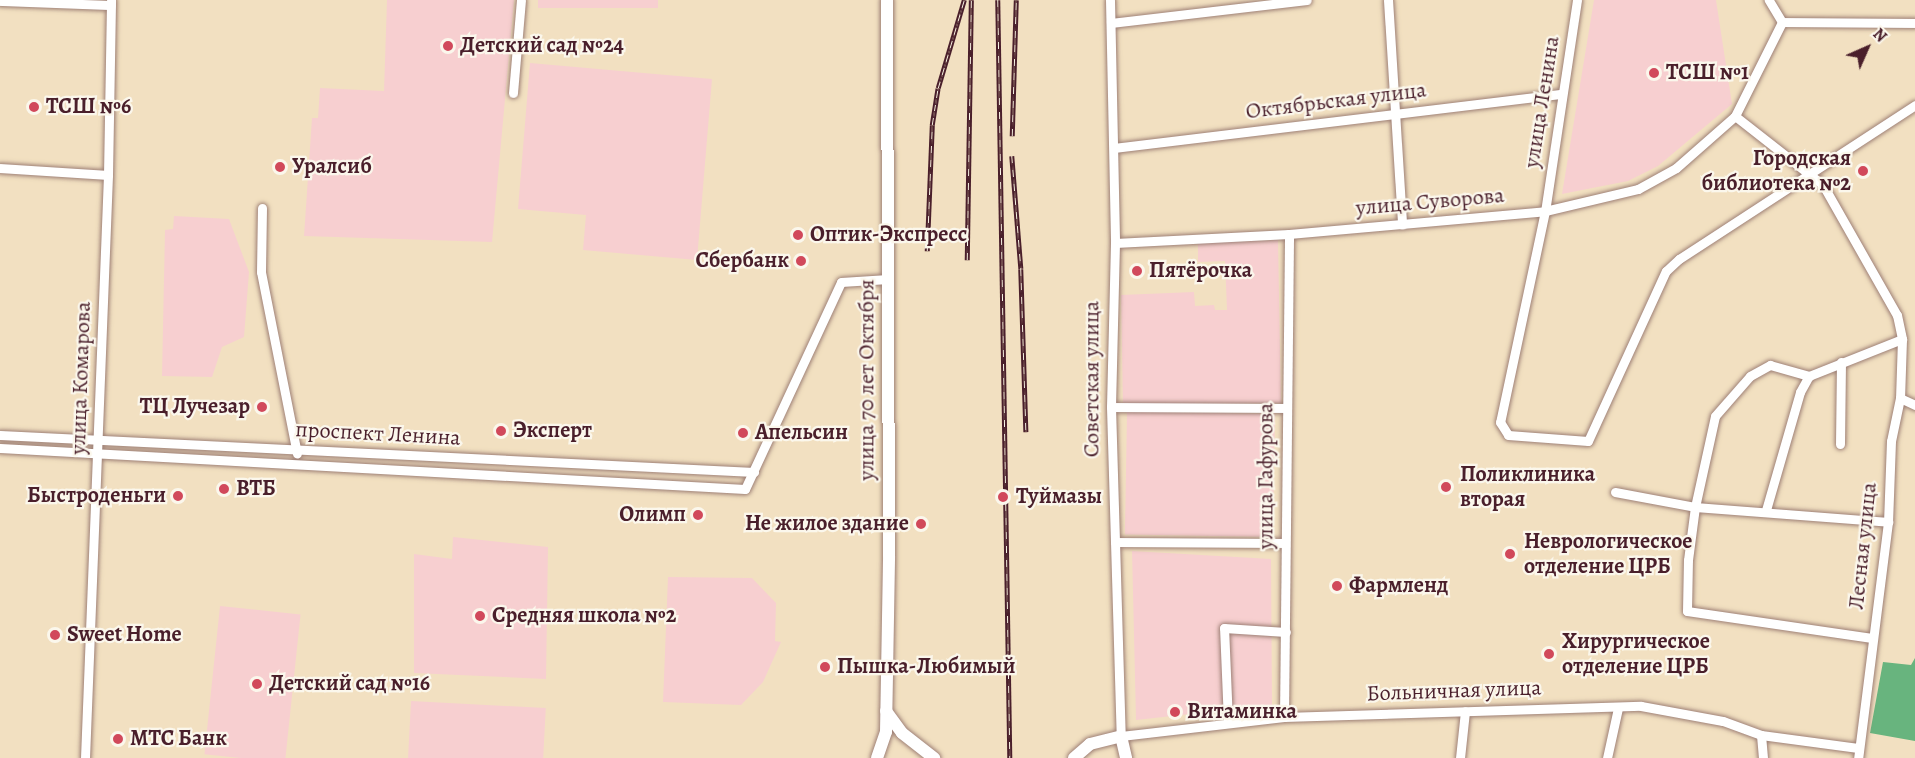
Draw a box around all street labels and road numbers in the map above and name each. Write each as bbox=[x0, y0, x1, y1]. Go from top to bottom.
street label: улица Ленина bbox=[1519, 34, 1565, 170]
street label: Октябрьская улица bbox=[1244, 77, 1428, 125]
street label: улица Суворова bbox=[1355, 182, 1505, 222]
street label: улица 70 лет Октября bbox=[854, 279, 880, 481]
street label: улица Комарова bbox=[65, 301, 97, 455]
street label: Советская улица bbox=[1079, 301, 1105, 457]
street label: улица Гафурова bbox=[1253, 403, 1279, 549]
street label: проспект Ленина bbox=[295, 416, 461, 452]
street label: Лесная улица bbox=[1843, 481, 1883, 611]
street label: Больничная улица bbox=[1366, 675, 1542, 707]

